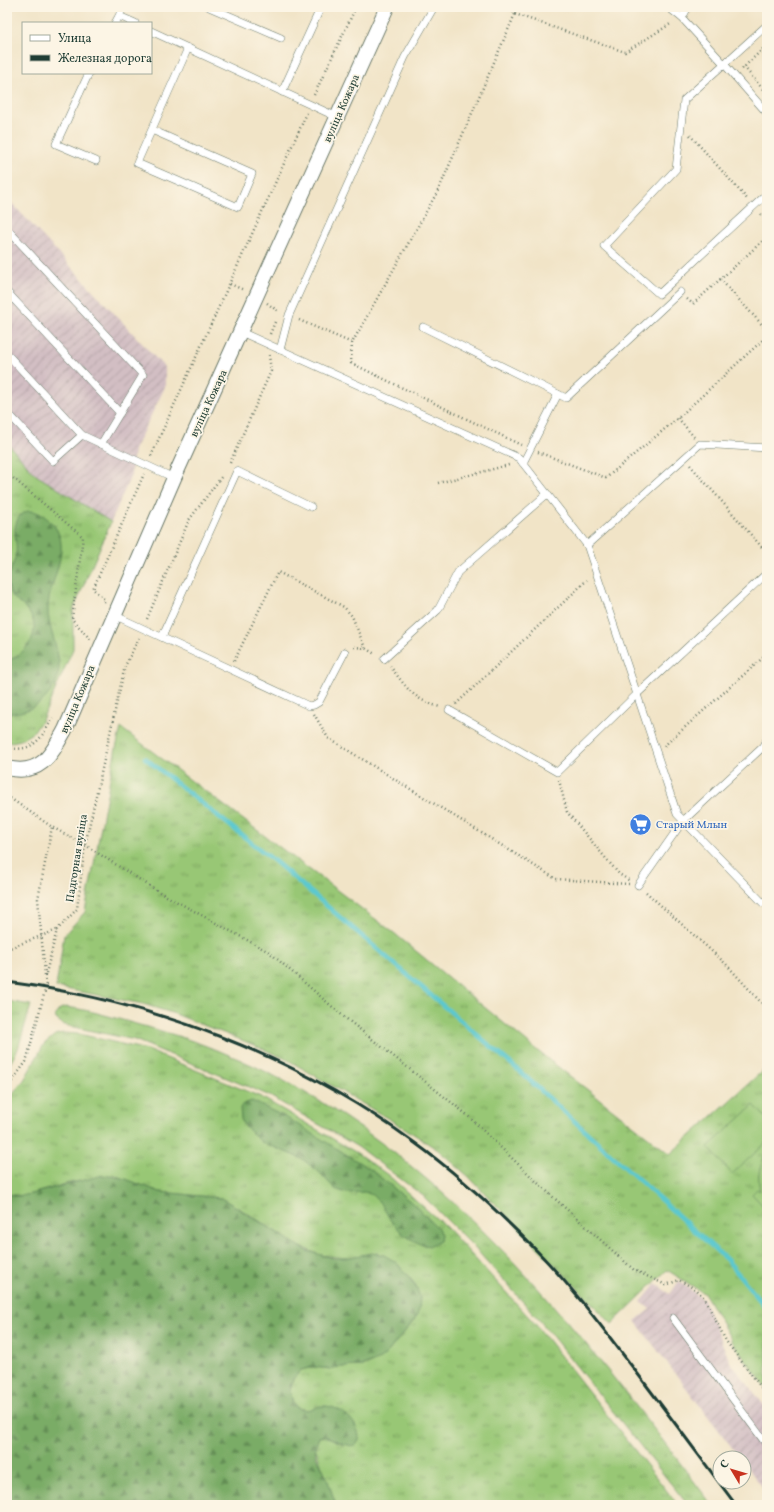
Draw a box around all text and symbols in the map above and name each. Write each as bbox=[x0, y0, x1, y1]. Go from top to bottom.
legend bbox=[22, 22, 152, 74]
text: Улица bbox=[58, 31, 91, 47]
text: Железная дорога bbox=[58, 51, 152, 67]
street label: вуліца Кожара bbox=[321, 72, 364, 145]
street label: вуліца Кожара bbox=[187, 367, 232, 440]
street label: вуліца Кожара bbox=[57, 663, 100, 736]
supermarket icon: Старый Млын bbox=[628, 811, 654, 837]
street label: Падгорная вуліца bbox=[63, 812, 92, 903]
place label: Старый Млын bbox=[656, 818, 727, 833]
north arrow bbox=[712, 1450, 752, 1490]
text: С bbox=[717, 1457, 733, 1472]

